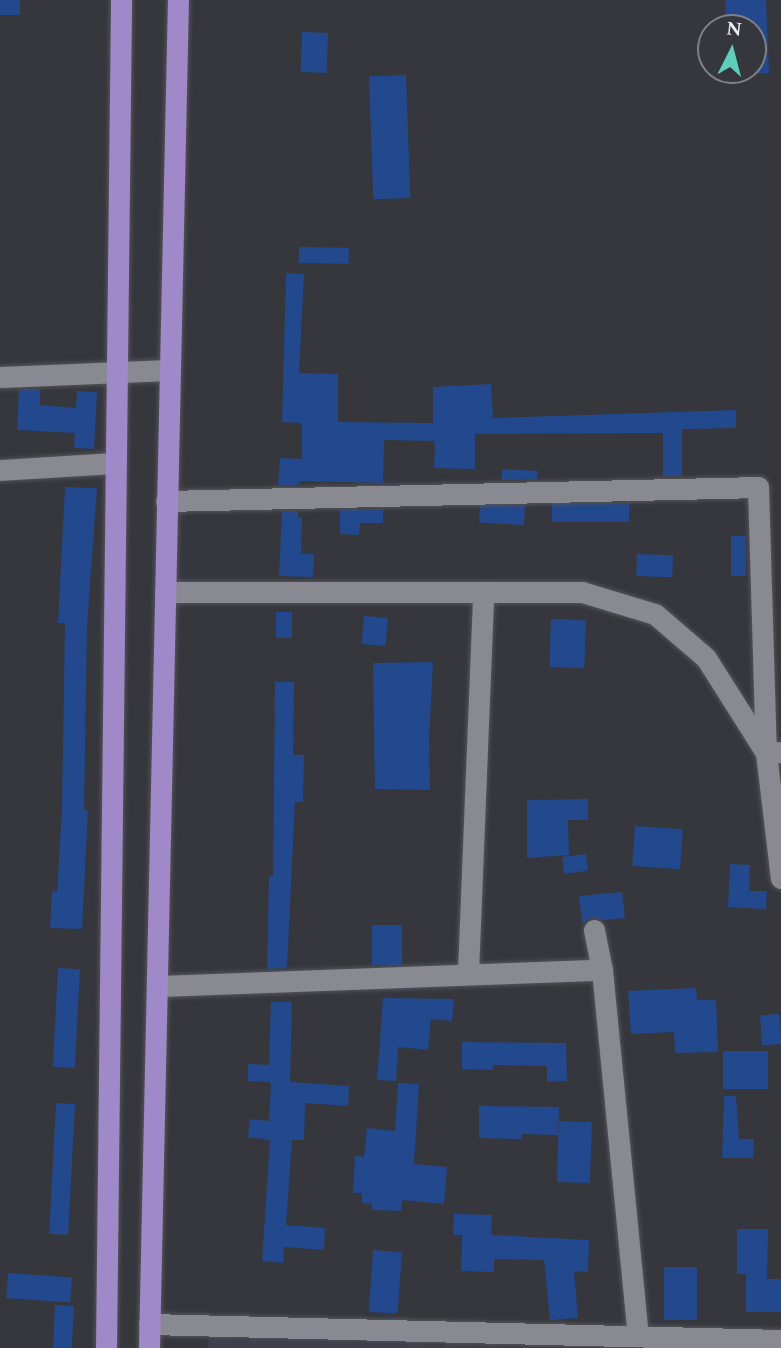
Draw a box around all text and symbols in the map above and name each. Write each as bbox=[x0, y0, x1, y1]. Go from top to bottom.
north arrow bbox=[697, 14, 767, 84]
text: N bbox=[725, 14, 743, 45]

